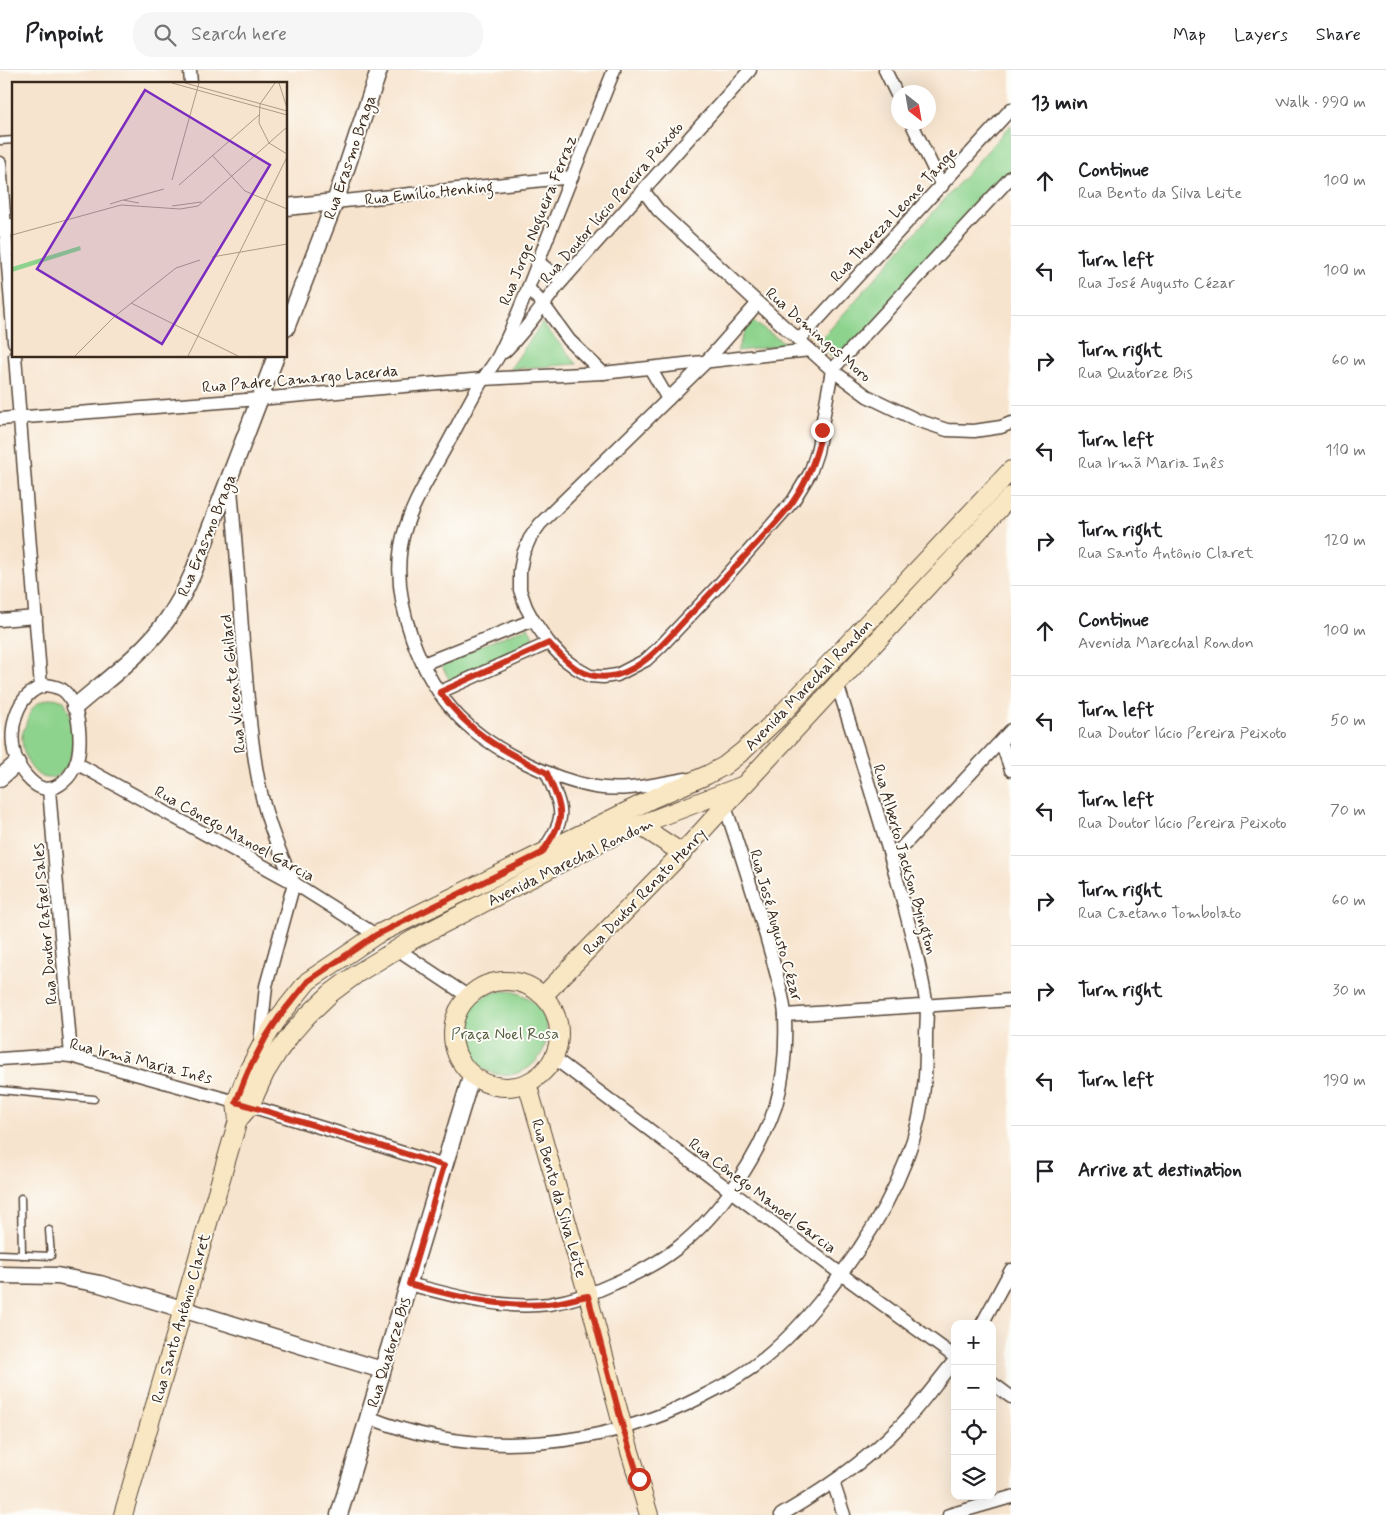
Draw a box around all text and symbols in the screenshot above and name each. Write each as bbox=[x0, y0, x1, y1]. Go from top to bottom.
search box bbox=[133, 12, 483, 57]
text: Pinpoint bbox=[25, 19, 103, 50]
icon: search bbox=[151, 21, 179, 49]
text: Search here bbox=[191, 22, 287, 47]
text: Map bbox=[1173, 23, 1206, 47]
text: Layers bbox=[1234, 23, 1288, 47]
text: Share bbox=[1316, 23, 1361, 47]
inset map bbox=[12, 82, 288, 358]
north arrow bbox=[891, 85, 936, 130]
text: 13 min bbox=[1031, 89, 1088, 117]
street label: Rua Erasmo Braga bbox=[319, 92, 383, 223]
text: Walk · 990 m bbox=[1275, 92, 1366, 113]
street label: Rua Doutor lúcio Pereira Peixoto bbox=[536, 117, 688, 289]
street label: Rua Jorge Nogueira Ferraz bbox=[495, 132, 583, 309]
street label: Rua Thereza Leone Tange bbox=[826, 143, 963, 288]
text: Continue bbox=[1078, 158, 1149, 183]
icon: ahead bbox=[1031, 167, 1059, 195]
text: 100 m bbox=[1323, 170, 1366, 191]
street label: Rua Emílio Henking bbox=[364, 176, 495, 212]
text: Rua Bento da Silva Leite bbox=[1078, 183, 1242, 204]
text: Turn left bbox=[1078, 248, 1154, 273]
icon: left bbox=[1031, 257, 1059, 285]
text: 100 m bbox=[1323, 260, 1366, 281]
text: Rua José Augusto Cézar bbox=[1078, 273, 1235, 294]
street label: Rua Domingos Moro bbox=[760, 283, 876, 387]
text: Turn right bbox=[1078, 338, 1162, 363]
icon: right bbox=[1031, 347, 1059, 375]
text: 60 m bbox=[1332, 350, 1366, 371]
street label: Rua Padre Camargo Lacerda bbox=[201, 360, 399, 399]
text: Rua Quatorze Bis bbox=[1078, 363, 1193, 384]
route end bbox=[811, 419, 834, 442]
text: Turn left bbox=[1078, 428, 1154, 453]
icon: left bbox=[1031, 437, 1059, 465]
text: 110 m bbox=[1325, 440, 1366, 461]
text: Rua Irmã Maria Inês bbox=[1078, 453, 1224, 474]
street label: Rua Erasmo Braga bbox=[173, 471, 243, 600]
text: Turn right bbox=[1078, 518, 1162, 543]
icon: right bbox=[1031, 527, 1059, 555]
text: 120 m bbox=[1324, 530, 1366, 551]
text: Rua Santo Antônio Claret bbox=[1078, 543, 1254, 564]
text: Continue bbox=[1078, 608, 1149, 633]
street label: Rua Vicente Ghilard bbox=[216, 613, 251, 754]
street label: Avenida Marechal Rondon bbox=[740, 615, 878, 756]
icon: ahead bbox=[1031, 617, 1059, 645]
text: 100 m bbox=[1323, 620, 1366, 641]
text: Avenida Marechal Rondon bbox=[1078, 633, 1254, 654]
text: Turn left bbox=[1078, 698, 1154, 723]
icon: left bbox=[1031, 707, 1059, 735]
text: 50 m bbox=[1330, 710, 1366, 731]
text: Rua Doutor lúcio Pereira Peixoto bbox=[1078, 723, 1287, 744]
street label: Rua Alberto Jackson Byington bbox=[866, 762, 942, 957]
street label: Rua Cônego Manoel Garcia bbox=[150, 781, 318, 888]
text: Turn left bbox=[1078, 788, 1154, 813]
icon: left bbox=[1031, 797, 1059, 825]
text: 70 m bbox=[1330, 800, 1366, 821]
street label: Avenida Marechal Rondom bbox=[484, 813, 657, 912]
text: Rua Doutor lúcio Pereira Peixoto bbox=[1078, 813, 1287, 834]
street label: Rua Doutor Renato Henry bbox=[579, 824, 711, 960]
street label: Rua Doutor Rafael Sales bbox=[28, 842, 63, 1005]
street label: Rua José Augusto Cézar bbox=[744, 847, 807, 1004]
text: Turn right bbox=[1078, 878, 1162, 903]
icon: right bbox=[1031, 887, 1059, 915]
text: 60 m bbox=[1332, 890, 1366, 911]
text: Rua Caetano Tombolato bbox=[1078, 903, 1241, 924]
icon: right bbox=[1031, 977, 1059, 1005]
text: Turn right bbox=[1078, 978, 1162, 1003]
text: 30 m bbox=[1333, 980, 1366, 1001]
park label: Praça Noel Rosa bbox=[451, 1024, 559, 1045]
street label: Rua Irmã Maria Inês bbox=[67, 1034, 214, 1089]
icon: left bbox=[1031, 1067, 1059, 1095]
text: Turn left bbox=[1078, 1068, 1154, 1093]
text: 190 m bbox=[1323, 1070, 1366, 1091]
street label: Rua Bento da Silva Leite bbox=[526, 1117, 591, 1280]
street label: Rua Cônego Manoel Garcia bbox=[683, 1134, 840, 1260]
icon: arrive bbox=[1031, 1157, 1059, 1185]
text: Arrive at destination bbox=[1078, 1158, 1242, 1183]
street label: Rua Santo Antônio Claret bbox=[147, 1231, 216, 1406]
street label: Rua Quatorze Bis bbox=[363, 1295, 416, 1410]
map controls bbox=[951, 1320, 996, 1500]
button: + bbox=[951, 1320, 996, 1365]
button: − bbox=[951, 1365, 996, 1410]
button: locate bbox=[951, 1410, 996, 1455]
button: layers bbox=[951, 1455, 996, 1500]
route start bbox=[628, 1468, 651, 1491]

